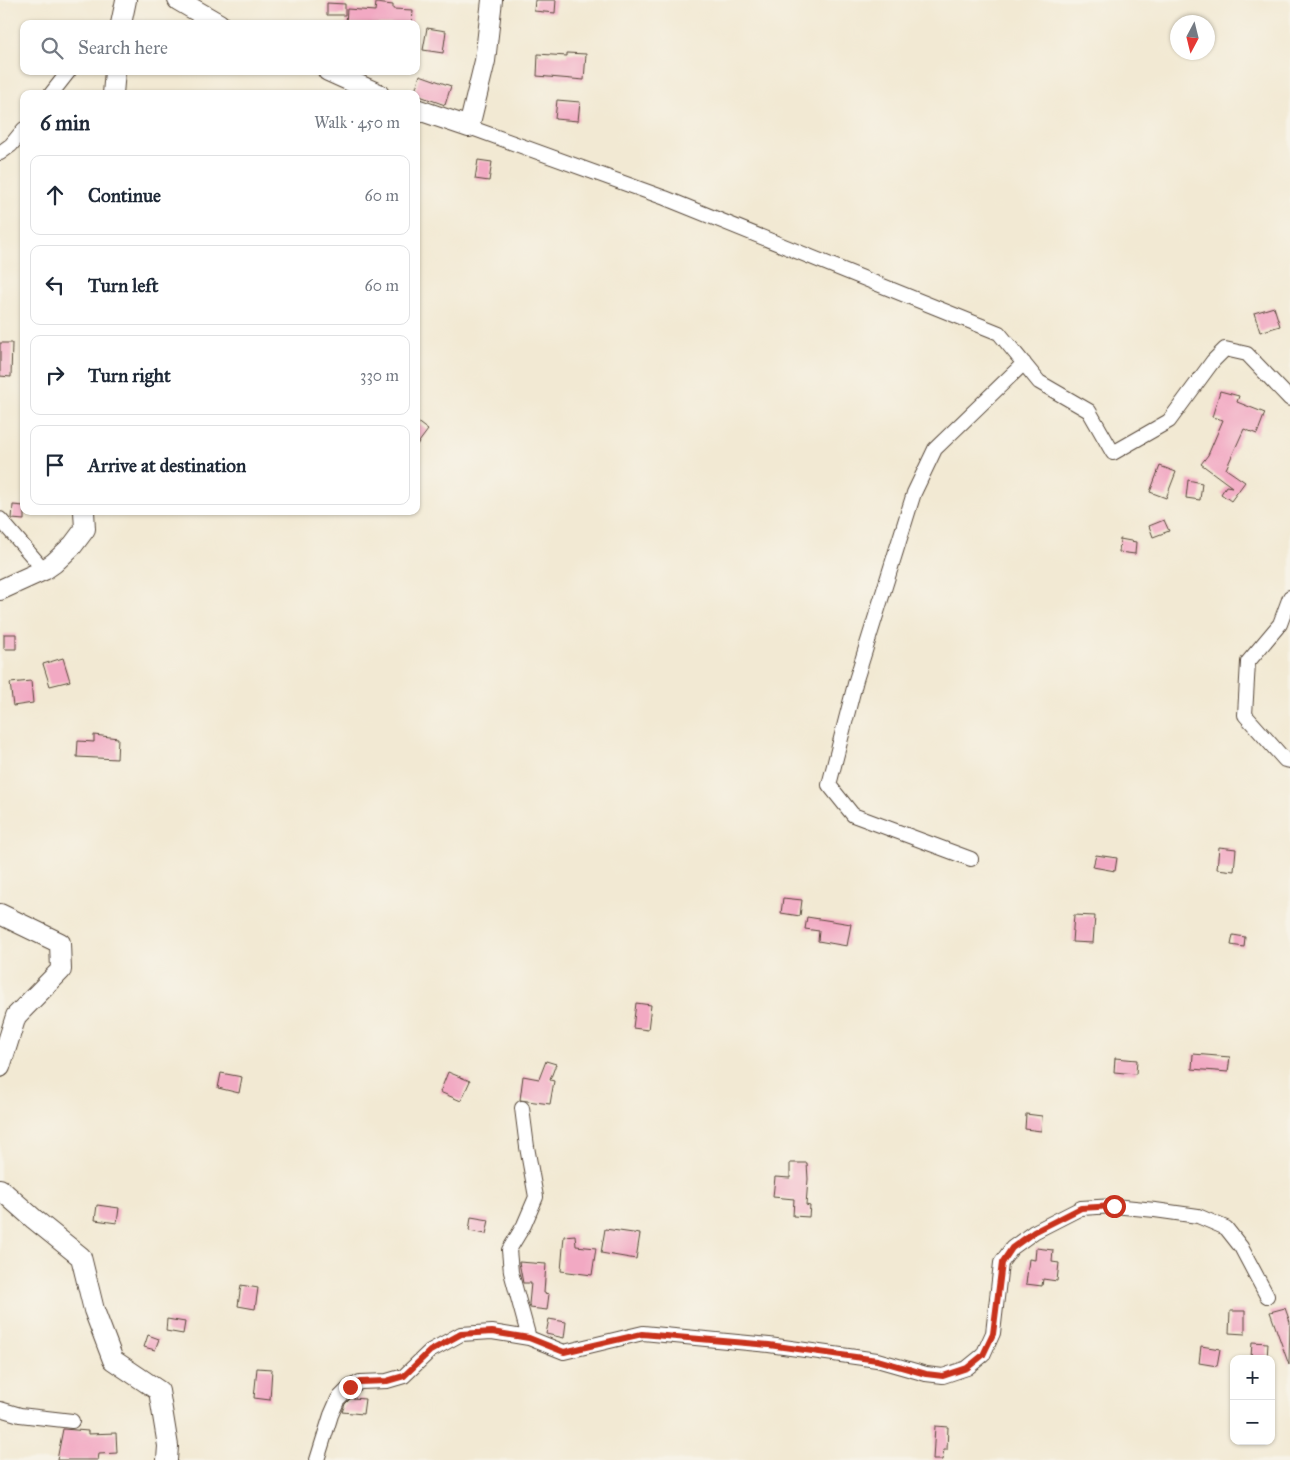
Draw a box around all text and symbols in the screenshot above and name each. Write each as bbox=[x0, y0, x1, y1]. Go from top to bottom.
north arrow bbox=[1170, 15, 1215, 60]
search box bbox=[20, 20, 420, 75]
icon: search bbox=[38, 34, 66, 62]
text: Search here bbox=[78, 36, 168, 59]
text: 6 min bbox=[40, 110, 90, 136]
text: Walk · 450 m bbox=[314, 113, 400, 132]
icon: ahead bbox=[41, 181, 69, 209]
text: Continue bbox=[88, 184, 161, 207]
text: 60 m bbox=[365, 186, 399, 205]
icon: left bbox=[41, 271, 69, 299]
text: Turn left bbox=[88, 274, 158, 297]
text: 60 m bbox=[365, 276, 399, 295]
icon: right bbox=[41, 361, 69, 389]
text: Turn right bbox=[88, 364, 171, 387]
text: 330 m bbox=[360, 366, 399, 385]
icon: arrive bbox=[41, 451, 69, 479]
text: Arrive at destination bbox=[88, 454, 246, 477]
route start bbox=[1103, 1195, 1126, 1218]
map controls bbox=[1230, 1355, 1275, 1445]
button: + bbox=[1230, 1355, 1275, 1400]
route end bbox=[339, 1376, 362, 1399]
button: − bbox=[1230, 1400, 1275, 1445]

